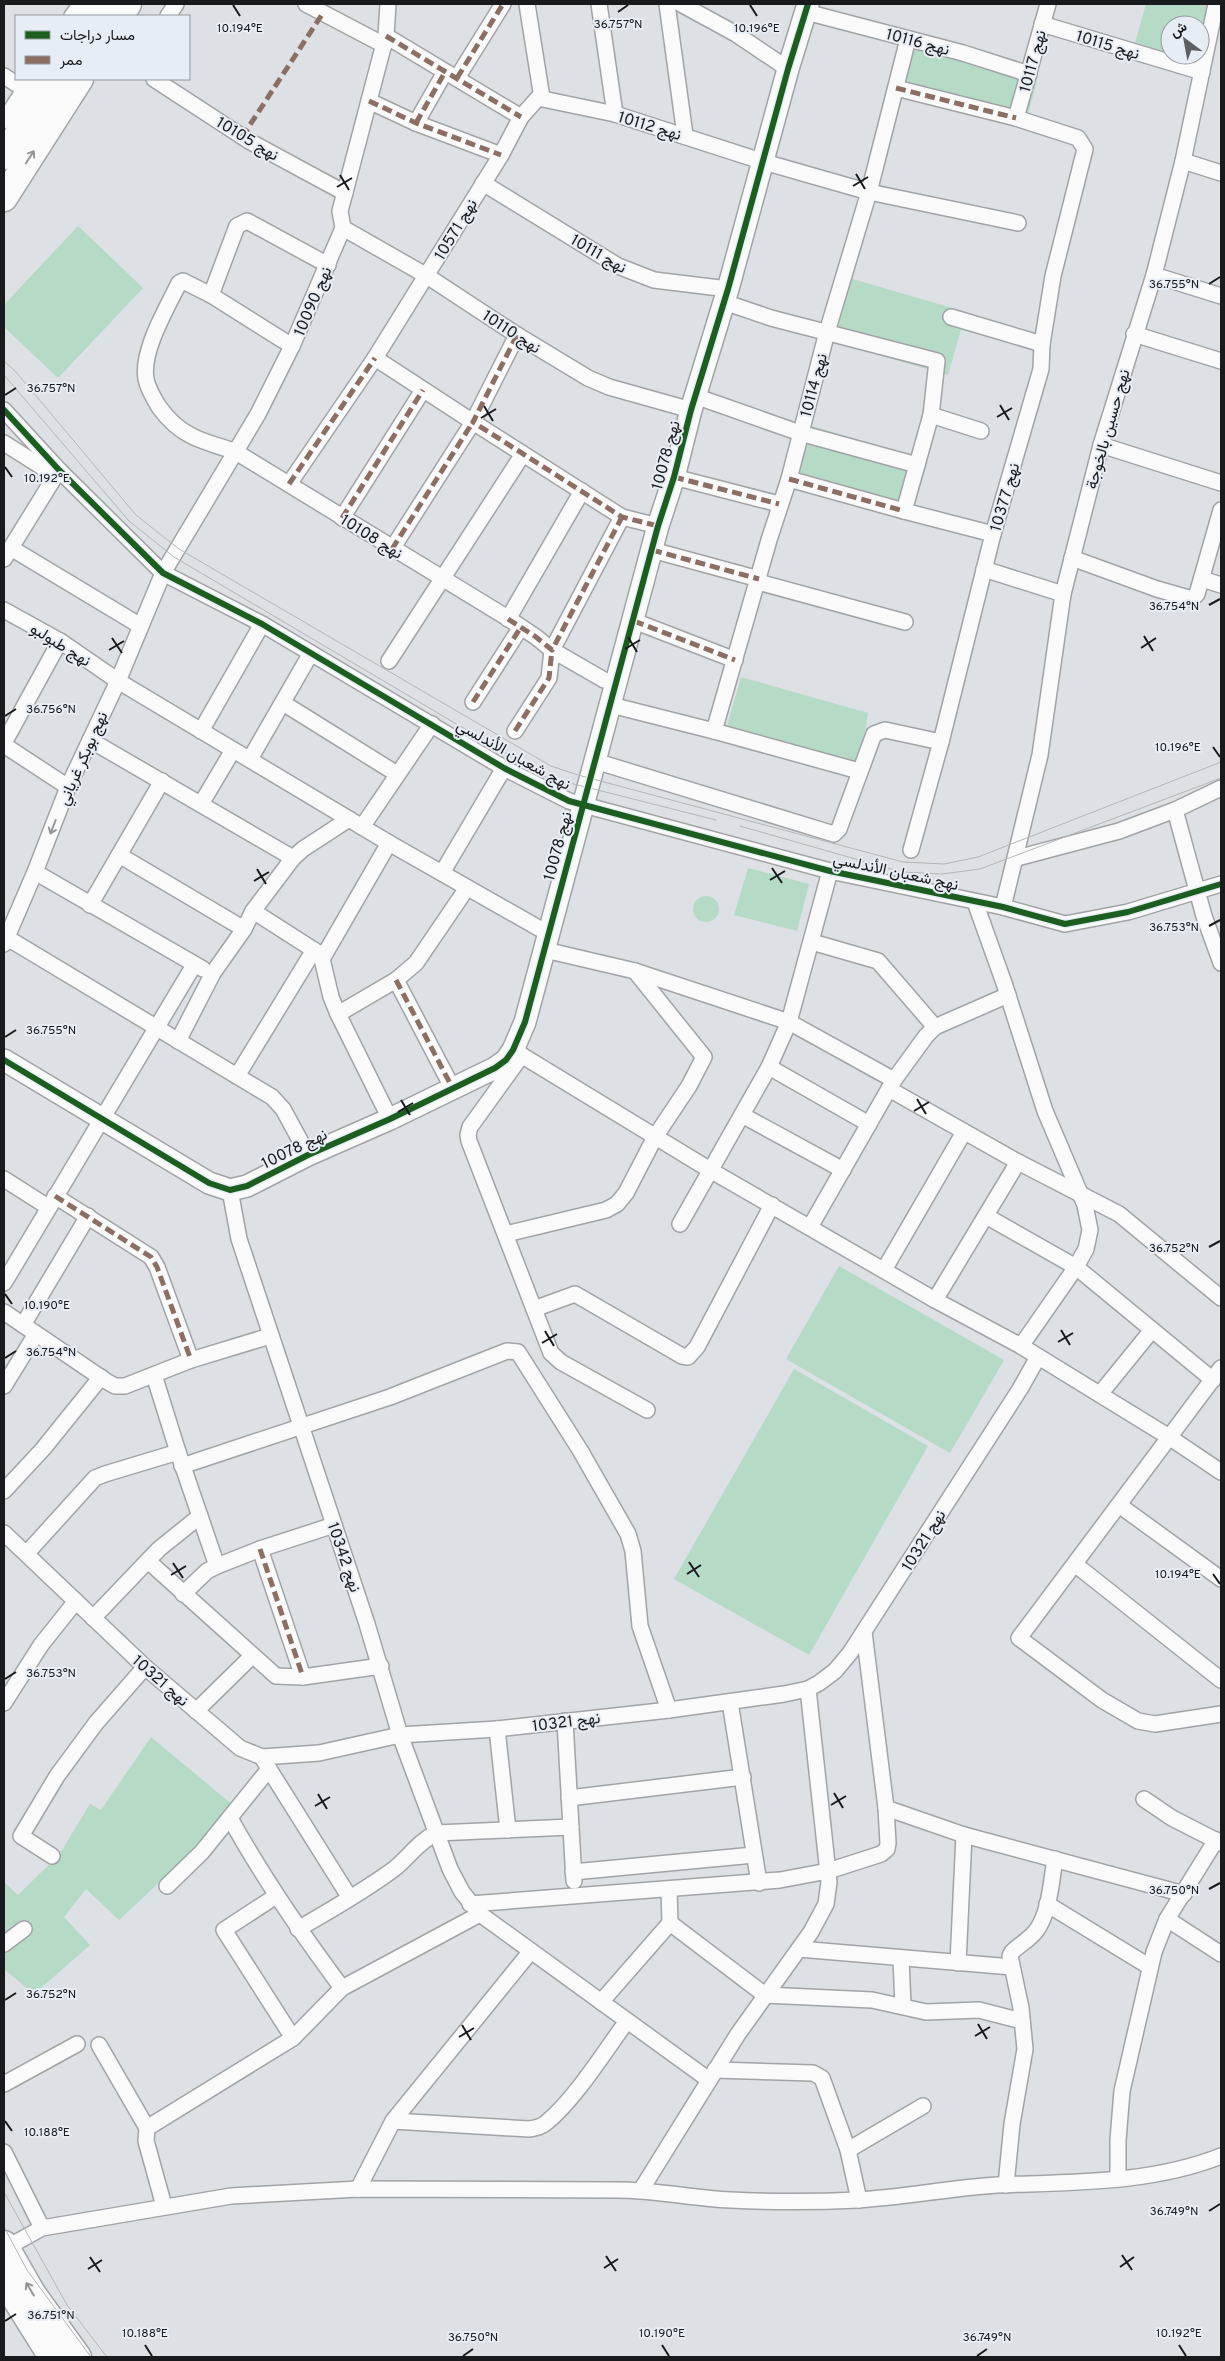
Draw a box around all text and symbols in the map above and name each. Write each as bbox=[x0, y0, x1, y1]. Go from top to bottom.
legend bbox=[15, 15, 190, 80]
north arrow bbox=[1160, 15, 1210, 65]
text: 36.757°N bbox=[593, 17, 643, 33]
text: ش bbox=[1167, 18, 1191, 42]
text: 10.194°E bbox=[217, 21, 263, 37]
text: 10.196°E bbox=[734, 21, 780, 37]
street label: نهج 10116 bbox=[883, 25, 951, 61]
text: مسار دراجات bbox=[60, 27, 135, 46]
street label: نهج 10115 bbox=[1073, 27, 1142, 65]
street label: نهج 10117 bbox=[1016, 28, 1052, 95]
text: ممر bbox=[59, 52, 82, 71]
street label: نهج 10112 bbox=[615, 108, 684, 146]
street label: نهج 10105 bbox=[212, 113, 282, 166]
one-way arrow bbox=[25, 150, 35, 164]
street label: نهج 10571 bbox=[431, 196, 483, 264]
street label: نهج 10111 bbox=[566, 231, 630, 279]
street label: نهج 10090 bbox=[290, 264, 337, 339]
text: 36.755°N bbox=[1149, 277, 1199, 293]
street label: نهج 10110 bbox=[478, 306, 544, 359]
street label: نهج 10114 bbox=[797, 351, 833, 420]
street label: نهج حسين بالخوجة bbox=[1082, 367, 1136, 492]
text: 36.757°N bbox=[26, 381, 76, 397]
street label: نهج 10078 bbox=[648, 419, 686, 492]
street label: نهج 10377 bbox=[987, 461, 1025, 534]
text: 10.192°E bbox=[24, 471, 70, 487]
street label: نهج 10108 bbox=[336, 511, 406, 565]
text: 36.754°N bbox=[1149, 599, 1199, 615]
street label: نهج طبولبو bbox=[26, 619, 94, 672]
text: 36.756°N bbox=[26, 702, 76, 718]
street label: نهج بوبكر غرياني bbox=[54, 709, 115, 810]
street label: نهج شعبان الأندلسي bbox=[451, 716, 574, 797]
text: 10.196°E bbox=[1155, 740, 1201, 756]
street label: نهج 10078 bbox=[540, 810, 578, 883]
one-way arrow bbox=[48, 819, 57, 834]
street label: نهج شعبان الأندلسي bbox=[831, 850, 960, 898]
text: 36.753°N bbox=[1149, 920, 1199, 936]
text: 36.755°N bbox=[26, 1023, 76, 1039]
street label: نهج 10078 bbox=[259, 1125, 331, 1174]
text: 36.752°N bbox=[1149, 1241, 1199, 1257]
text: 10.190°E bbox=[24, 1298, 70, 1314]
text: 36.754°N bbox=[26, 1345, 76, 1361]
street label: نهج 10321 bbox=[898, 1507, 951, 1575]
street label: نهج 10342 bbox=[322, 1520, 364, 1595]
text: 10.194°E bbox=[1155, 1567, 1201, 1583]
street label: نهج 10321 bbox=[127, 1651, 192, 1712]
text: 36.753°N bbox=[26, 1666, 76, 1682]
street label: نهج 10321 bbox=[531, 1709, 602, 1737]
text: 36.750°N bbox=[1149, 1883, 1199, 1899]
text: 36.752°N bbox=[26, 1987, 76, 2003]
text: 10.188°E bbox=[24, 2125, 70, 2141]
text: 36.749°N bbox=[1150, 2204, 1198, 2220]
one-way arrow bbox=[24, 2282, 34, 2296]
text: 36.751°N bbox=[27, 2308, 75, 2324]
text: 10.188°E bbox=[122, 2326, 168, 2342]
text: 10.190°E bbox=[639, 2326, 685, 2342]
text: 10.192°E bbox=[1156, 2326, 1202, 2342]
text: 36.750°N bbox=[448, 2330, 498, 2346]
text: 36.749°N bbox=[963, 2330, 1011, 2346]

